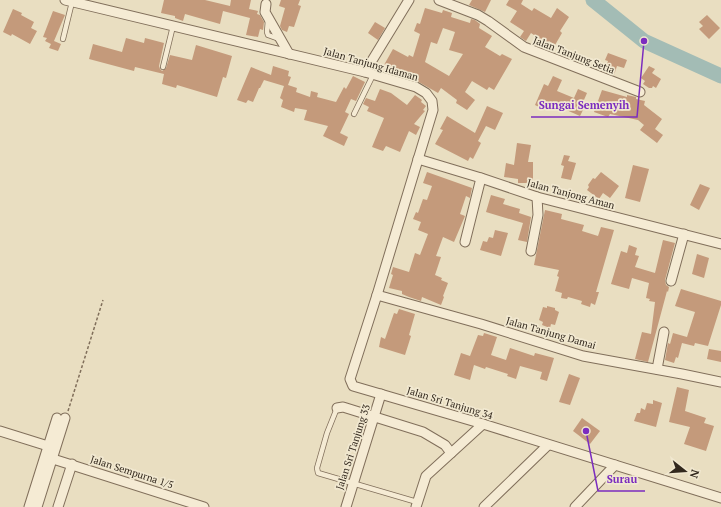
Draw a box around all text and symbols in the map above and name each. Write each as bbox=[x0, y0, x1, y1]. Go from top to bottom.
street label: Jalan Tanjung Setia bbox=[531, 33, 617, 77]
street label: Jalan Tanjung Idaman bbox=[322, 44, 420, 84]
callout: Sungai Semenyih bbox=[531, 94, 637, 117]
text: Sungai Semenyih bbox=[539, 98, 629, 112]
street label: Jalan Tanjong Aman bbox=[526, 176, 616, 212]
street label: Jalan Tanjung Damai bbox=[505, 314, 597, 352]
street label: Jalan Sri Tanjung 34 bbox=[405, 384, 495, 422]
street label: Jalan Sri Tanjung 33 bbox=[333, 403, 373, 491]
north arrow bbox=[665, 451, 705, 491]
street label: Jalan Sempurna 1/5 bbox=[89, 452, 175, 492]
callout: Surau bbox=[598, 468, 645, 491]
text: N bbox=[686, 468, 702, 481]
text: Surau bbox=[607, 472, 637, 486]

